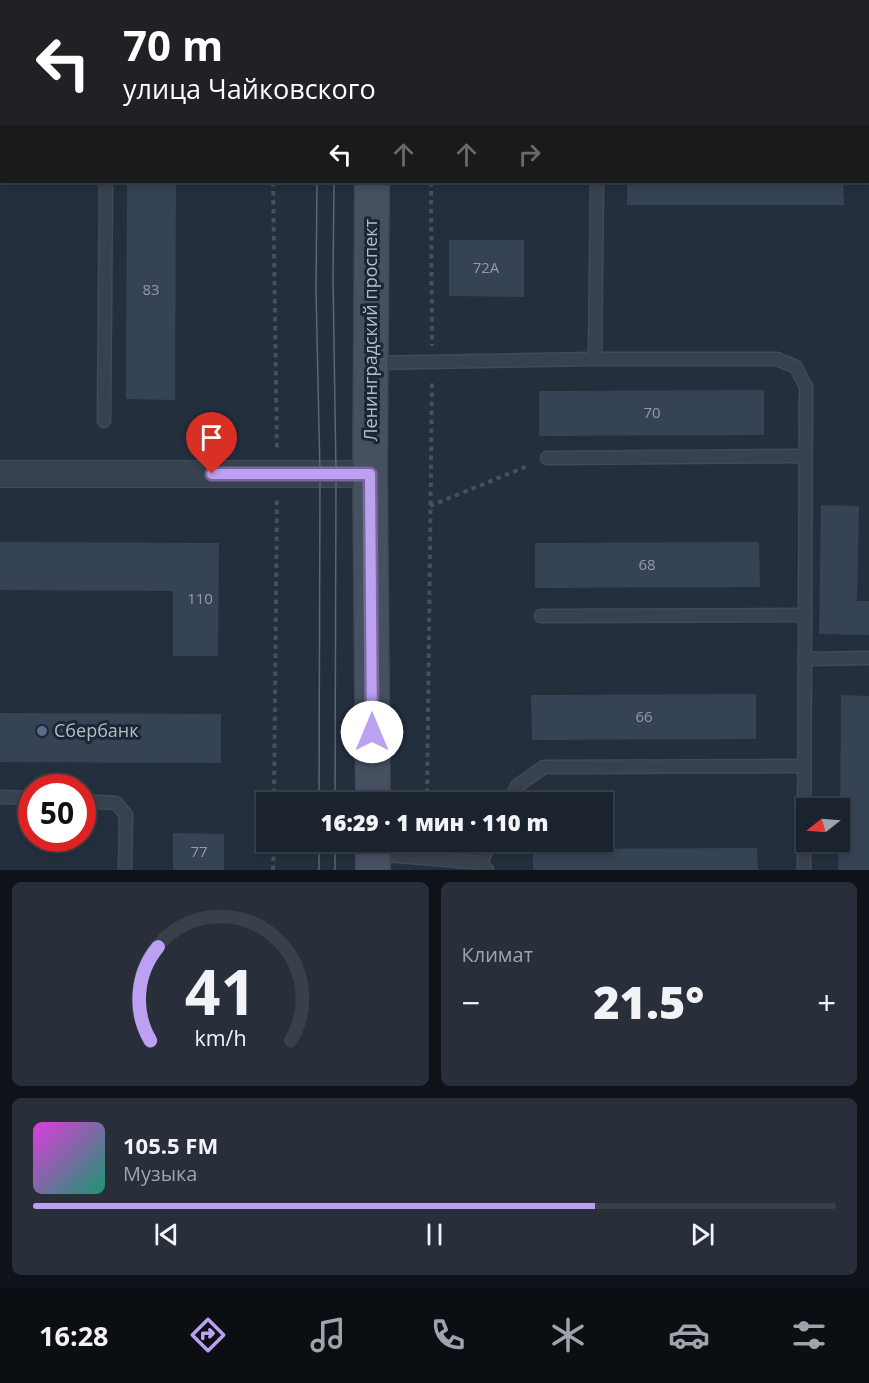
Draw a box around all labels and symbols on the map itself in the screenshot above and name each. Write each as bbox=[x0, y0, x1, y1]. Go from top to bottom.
street label: Ленинградский проспект bbox=[358, 218, 382, 441]
house number: 72А bbox=[473, 257, 500, 277]
house number: 83 bbox=[142, 279, 160, 299]
house number: 70 bbox=[643, 402, 661, 422]
pin bbox=[186, 412, 237, 474]
house number: 68 bbox=[638, 554, 656, 574]
house number: 110 bbox=[187, 588, 213, 608]
position arrow bbox=[340, 700, 404, 764]
house number: 66 bbox=[635, 706, 653, 726]
place label: Сбербанк bbox=[54, 718, 139, 742]
marker: Сбербанк bbox=[35, 724, 49, 738]
speed limit sign: 50 bbox=[18, 774, 96, 852]
north arrow bbox=[796, 798, 850, 852]
house number: 77 bbox=[190, 841, 208, 861]

